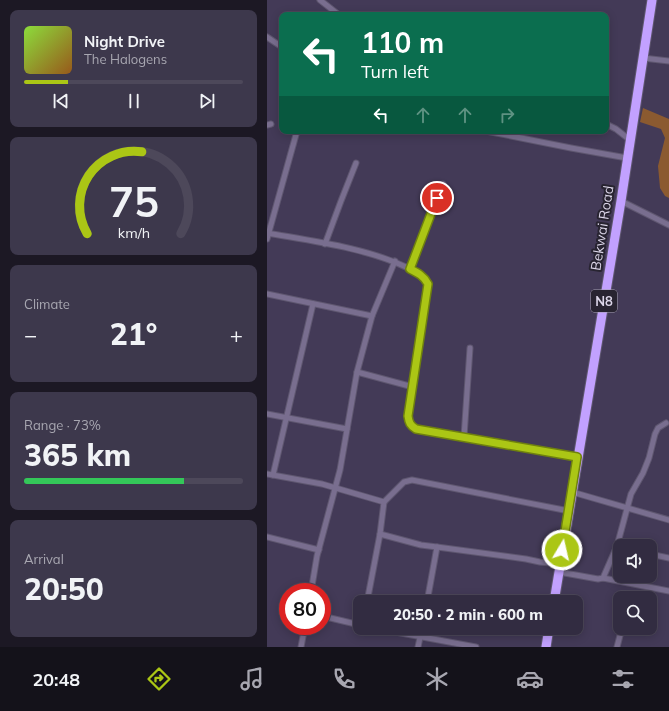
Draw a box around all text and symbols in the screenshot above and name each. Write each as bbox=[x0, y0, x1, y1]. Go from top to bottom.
text: 110 m bbox=[361, 25, 444, 60]
icon: left bbox=[295, 28, 347, 80]
text: Night Drive bbox=[84, 32, 165, 51]
text: The Halogens bbox=[84, 51, 167, 67]
text: Turn left bbox=[361, 60, 429, 83]
icon: previous bbox=[50, 90, 72, 112]
icon: pause bbox=[123, 90, 145, 112]
icon: next bbox=[196, 90, 218, 112]
icon: left bbox=[370, 104, 392, 126]
icon: ahead bbox=[412, 104, 434, 126]
icon: ahead bbox=[454, 104, 476, 126]
icon: right bbox=[496, 104, 518, 126]
text: 75 bbox=[109, 175, 158, 227]
pin bbox=[420, 181, 454, 215]
street label: Bekwai Road bbox=[586, 184, 618, 272]
icon: arrive bbox=[426, 187, 448, 209]
text: km/h bbox=[117, 224, 150, 242]
road number: N8 bbox=[591, 290, 617, 312]
text: Climate bbox=[24, 296, 70, 312]
text: 21° bbox=[110, 315, 157, 353]
text: − bbox=[24, 321, 37, 349]
text: + bbox=[230, 321, 243, 349]
text: Range · 73% bbox=[24, 417, 101, 433]
text: 365 km bbox=[24, 436, 131, 474]
position arrow bbox=[541, 529, 583, 571]
map controls bbox=[613, 539, 657, 635]
button: sound bbox=[613, 539, 657, 583]
text: Arrival bbox=[24, 551, 64, 567]
text: 20:50 bbox=[24, 570, 104, 608]
speed limit sign: 80 bbox=[279, 583, 331, 635]
button: search bbox=[613, 591, 657, 635]
text: 20:50 · 2 min · 600 m bbox=[393, 605, 543, 624]
icon: directions bbox=[145, 665, 173, 693]
icon: music bbox=[238, 665, 266, 693]
icon: phone bbox=[330, 665, 358, 693]
icon: climate bbox=[423, 665, 451, 693]
icon: car bbox=[516, 665, 544, 693]
icon: filters bbox=[609, 665, 637, 693]
text: 20:48 bbox=[32, 668, 80, 691]

